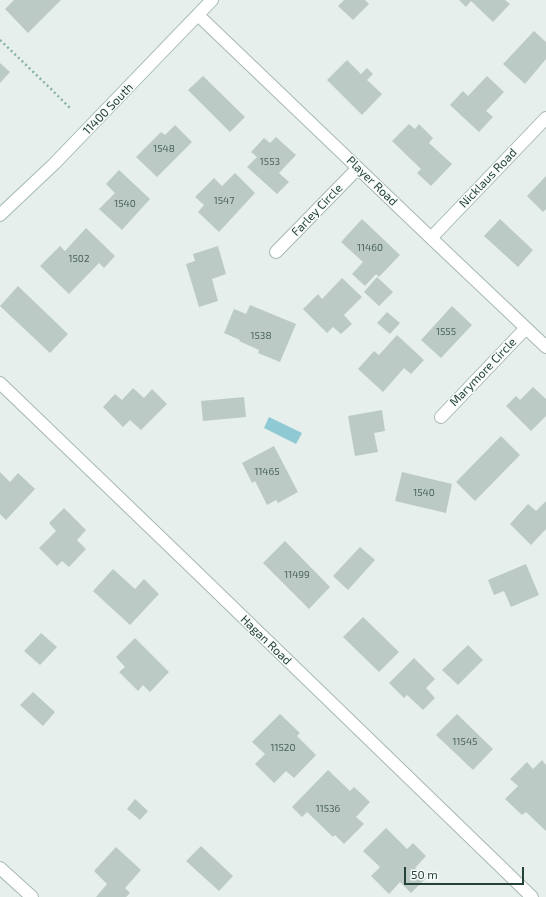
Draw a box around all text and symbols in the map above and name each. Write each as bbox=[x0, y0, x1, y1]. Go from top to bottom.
street label: 11400 South bbox=[80, 80, 136, 138]
house number: 1548 bbox=[153, 143, 175, 155]
street label: Nicklaus Road bbox=[456, 145, 520, 211]
street label: Player Road bbox=[344, 153, 400, 209]
house number: 1553 bbox=[260, 156, 280, 168]
street label: Farley Circle bbox=[289, 181, 345, 239]
house number: 1547 bbox=[214, 195, 234, 207]
house number: 1540 bbox=[114, 198, 136, 210]
house number: 11460 bbox=[357, 242, 383, 254]
house number: 1502 bbox=[69, 253, 89, 265]
house number: 1555 bbox=[436, 326, 456, 338]
house number: 1538 bbox=[251, 330, 271, 342]
street label: Marymore Circle bbox=[447, 335, 519, 409]
house number: 11465 bbox=[254, 466, 280, 478]
house number: 1540 bbox=[413, 487, 435, 499]
house number: 11499 bbox=[284, 569, 310, 581]
street label: Hagan Road bbox=[238, 612, 294, 668]
house number: 11545 bbox=[453, 736, 477, 748]
house number: 11520 bbox=[271, 742, 295, 754]
house number: 11536 bbox=[316, 803, 340, 815]
scale bar bbox=[406, 859, 526, 885]
text: 50 m bbox=[411, 867, 438, 881]

